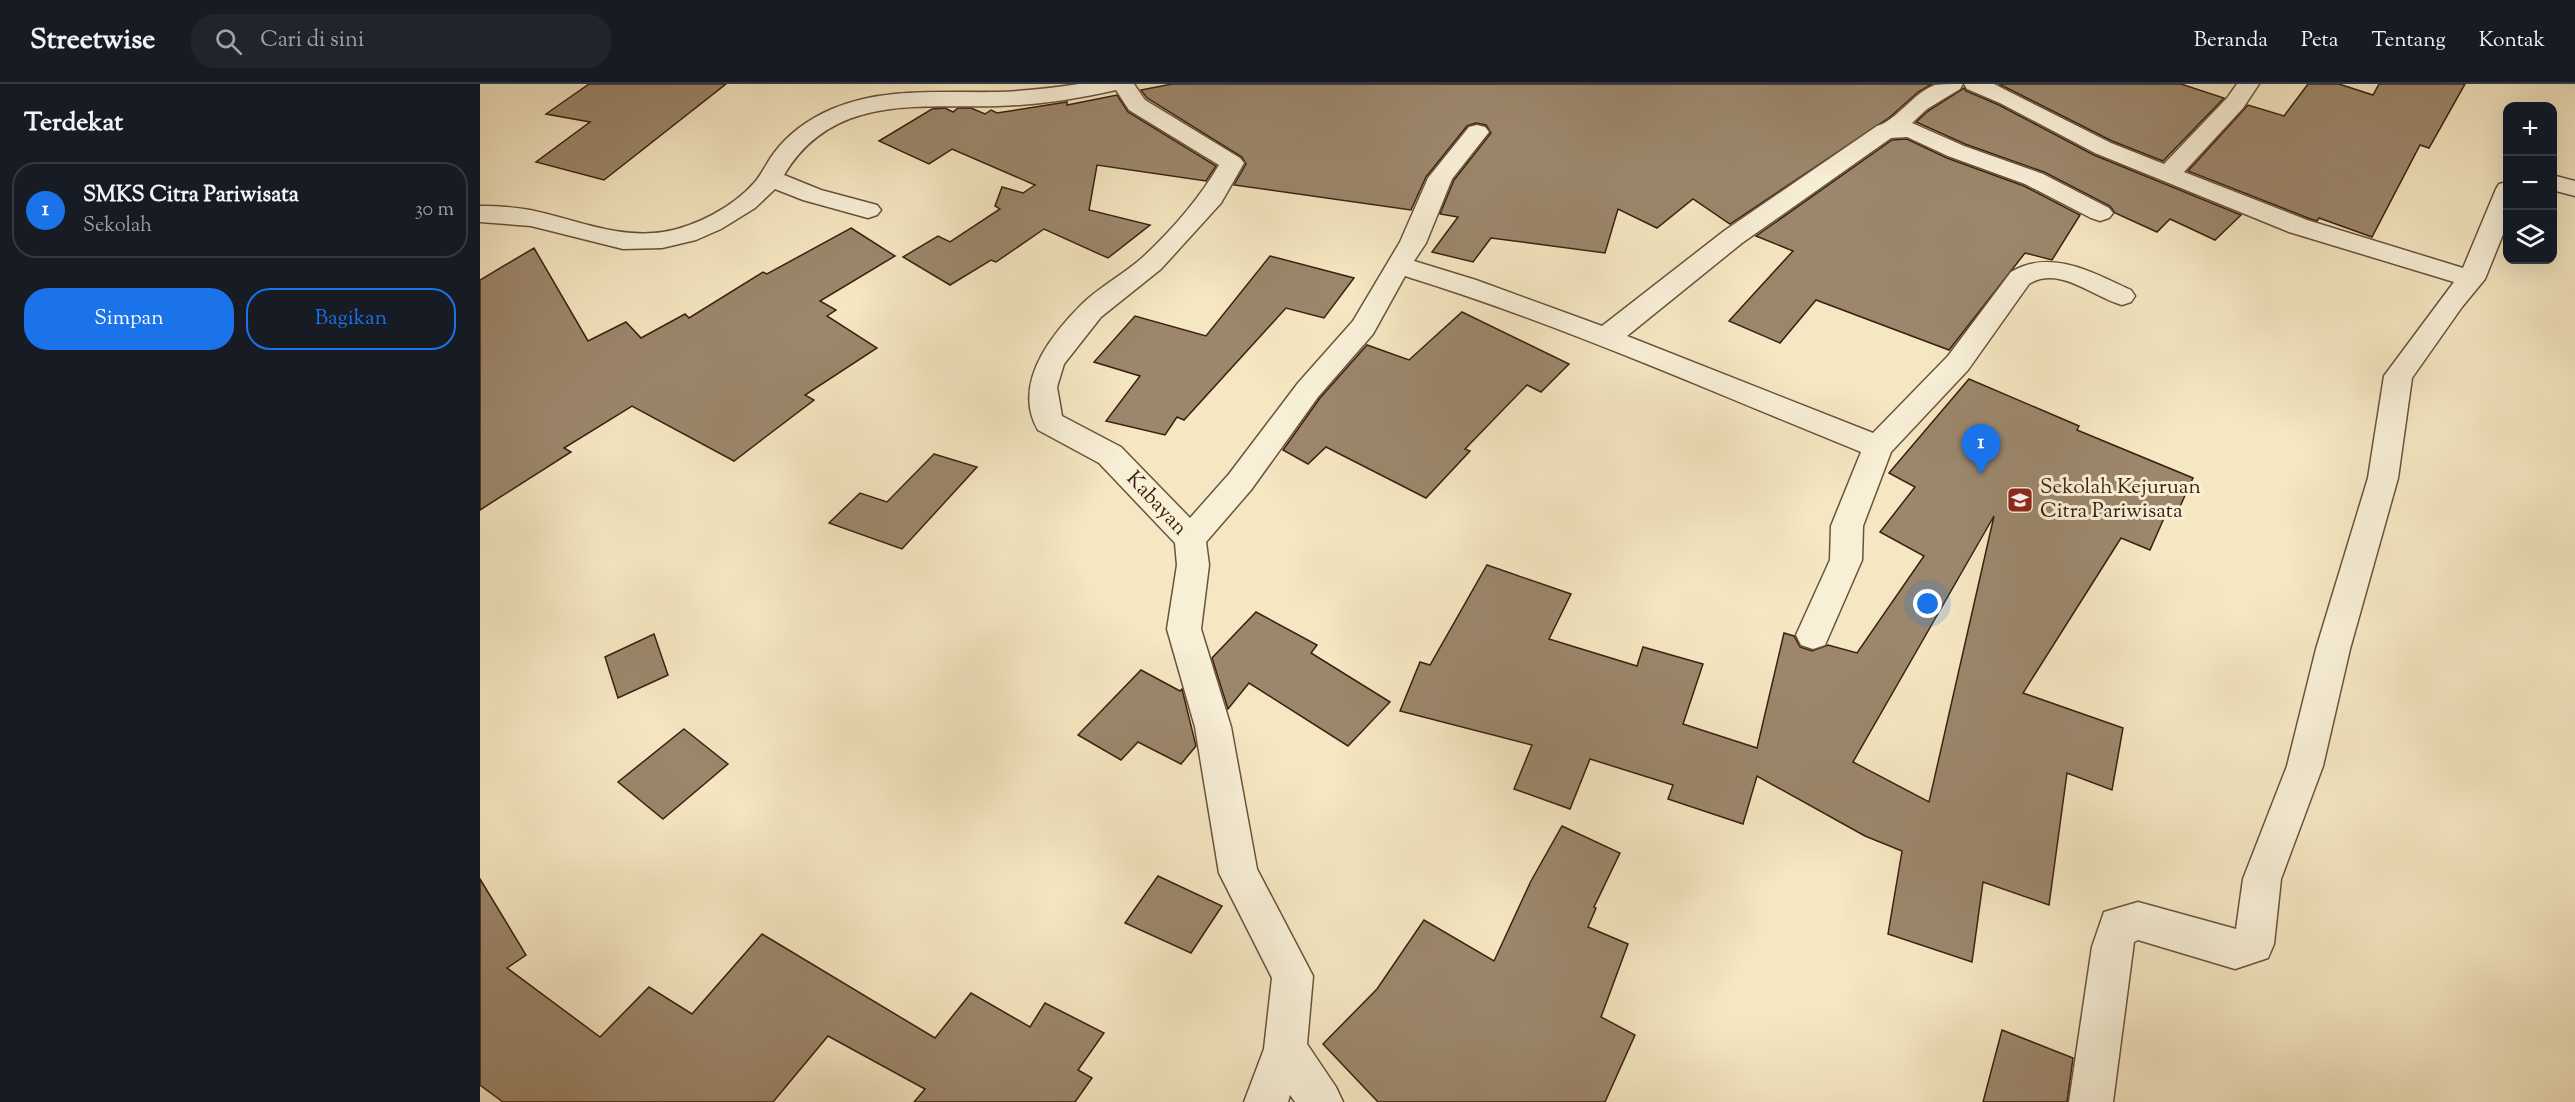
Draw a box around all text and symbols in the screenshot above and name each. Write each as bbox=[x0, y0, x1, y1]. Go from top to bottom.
search box bbox=[191, 14, 611, 68]
text: Streetwise bbox=[30, 21, 155, 61]
icon: search bbox=[212, 25, 245, 58]
text: Cari di sini bbox=[260, 25, 364, 57]
text: Beranda bbox=[2194, 26, 2268, 56]
text: Peta bbox=[2301, 26, 2339, 56]
text: Tentang bbox=[2372, 26, 2446, 56]
text: Kontak bbox=[2479, 26, 2545, 56]
map controls bbox=[2503, 102, 2557, 264]
button: + bbox=[2503, 102, 2557, 156]
text: Terdekat bbox=[24, 105, 123, 142]
button: − bbox=[2503, 156, 2557, 210]
text: SMKS Citra Pariwisata bbox=[83, 180, 299, 212]
text: 1 bbox=[42, 196, 49, 225]
text: 30 m bbox=[415, 196, 454, 225]
button: layers bbox=[2503, 210, 2557, 264]
text: Sekolah bbox=[83, 212, 152, 241]
button: Simpan bbox=[24, 288, 234, 350]
button: Bagikan bbox=[246, 288, 456, 350]
pin: 1 bbox=[1962, 424, 2000, 474]
street label: Kabayan bbox=[1118, 465, 1194, 543]
place label: Sekolah Kejuruan Citra Pariwisata bbox=[2040, 473, 2201, 527]
school or university icon: Sekolah Kejuruan Citra Pariwisata bbox=[2005, 485, 2035, 515]
your location bbox=[1913, 589, 1942, 618]

